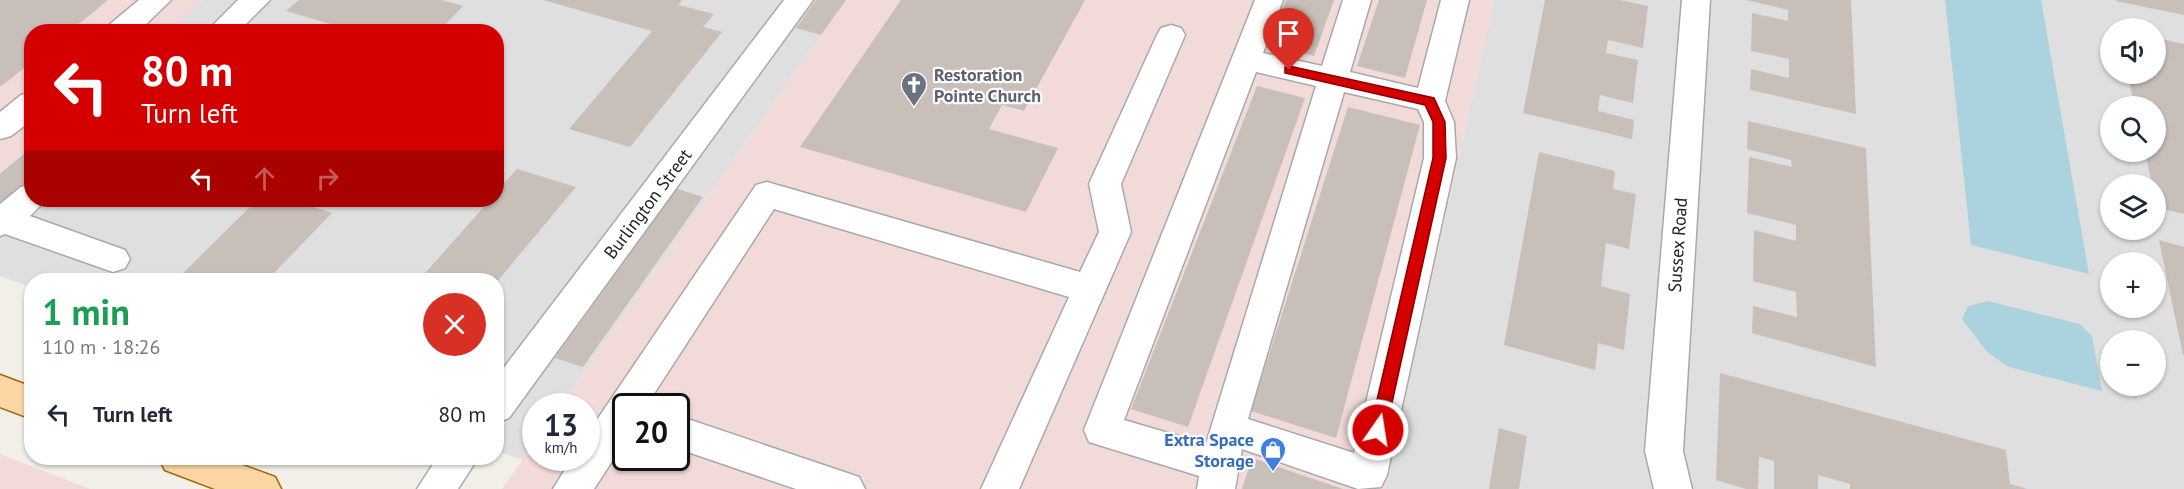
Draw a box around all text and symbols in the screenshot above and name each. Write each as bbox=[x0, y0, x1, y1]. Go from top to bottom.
pin bbox=[1263, 8, 1314, 70]
icon: arrive bbox=[1272, 17, 1305, 50]
map controls bbox=[2100, 18, 2166, 396]
button: sound bbox=[2100, 18, 2166, 84]
text: 80 m bbox=[141, 43, 233, 98]
icon: left bbox=[42, 48, 120, 126]
place label: Restoration Pointe Church bbox=[934, 63, 1041, 107]
church icon: Restoration Pointe Church bbox=[899, 70, 929, 108]
text: Turn left bbox=[141, 96, 238, 130]
button: search bbox=[2100, 96, 2166, 162]
street label: Burlington Street bbox=[599, 144, 697, 263]
icon: left bbox=[185, 162, 218, 195]
icon: ahead bbox=[248, 162, 281, 195]
icon: right bbox=[311, 162, 344, 195]
button: layers bbox=[2100, 174, 2166, 240]
street label: Sussex Road bbox=[1663, 197, 1692, 293]
button: + bbox=[2100, 252, 2166, 318]
text: 1 min bbox=[42, 288, 130, 335]
button: close bbox=[423, 293, 486, 356]
button: − bbox=[2100, 330, 2166, 396]
text: 110 m · 18:26 bbox=[42, 334, 160, 360]
speed limit sign: 20 bbox=[612, 393, 690, 471]
icon: left bbox=[42, 398, 75, 431]
position arrow bbox=[1346, 398, 1410, 462]
text: Turn left bbox=[93, 400, 173, 428]
text: 80 m bbox=[438, 400, 486, 428]
text: 13 bbox=[544, 405, 578, 444]
place label: Extra Space Storage bbox=[1164, 428, 1254, 472]
shop icon: Extra Space Storage bbox=[1258, 435, 1288, 473]
text: km/h bbox=[545, 438, 577, 457]

